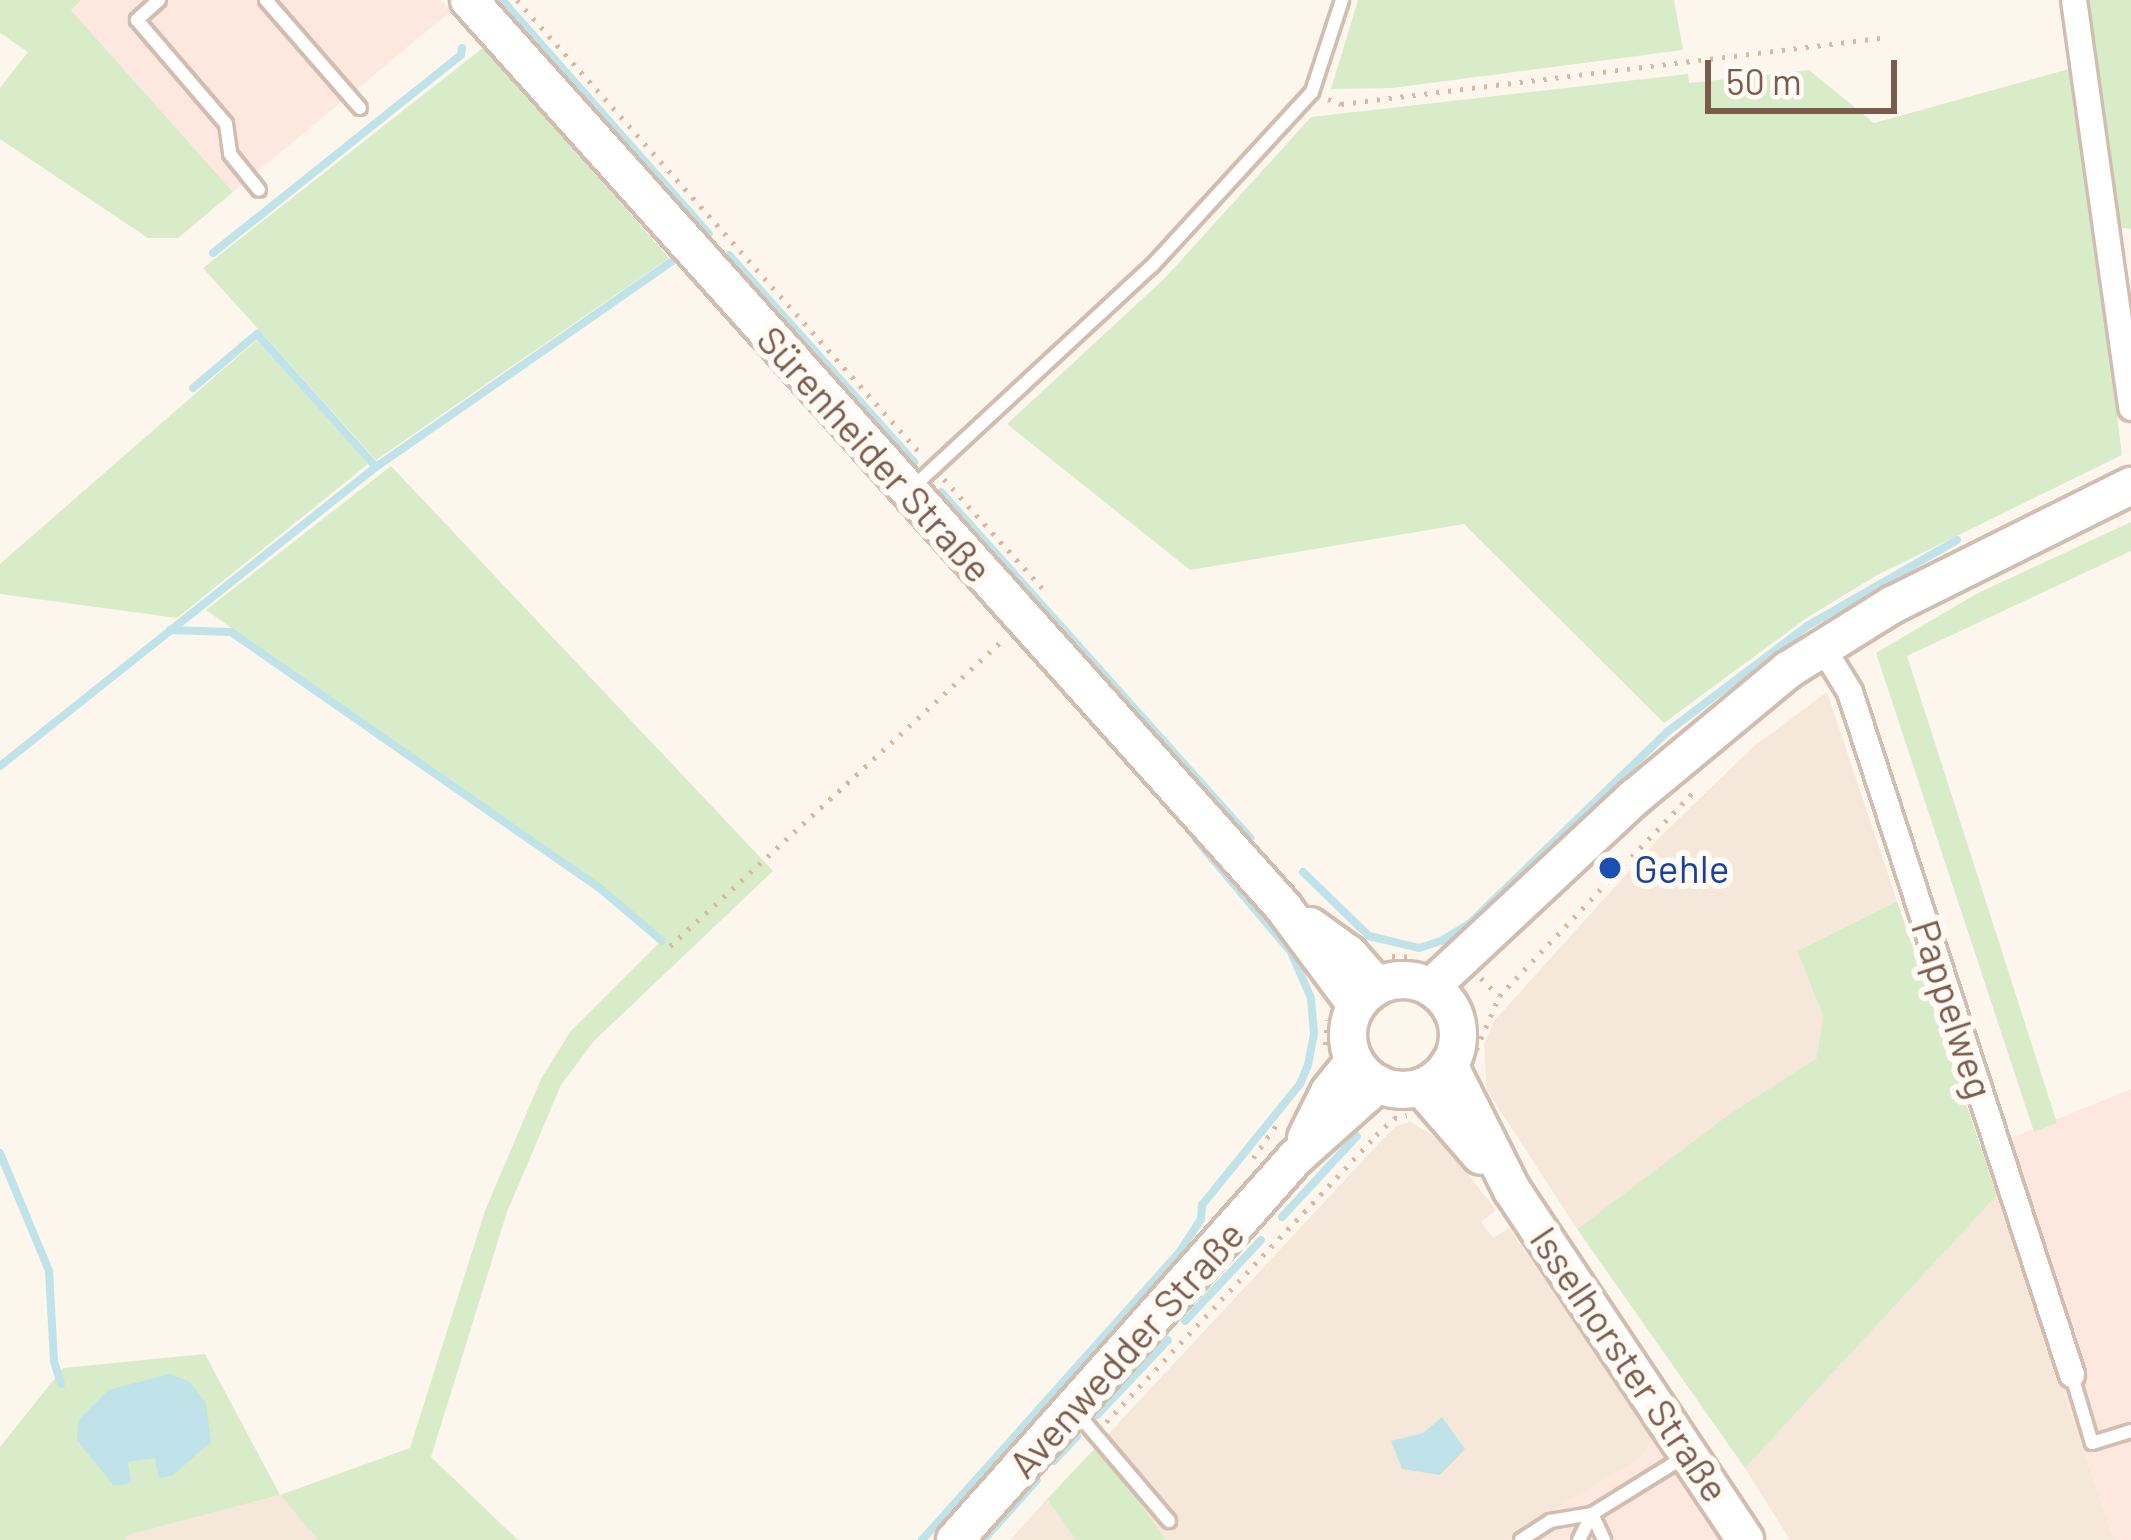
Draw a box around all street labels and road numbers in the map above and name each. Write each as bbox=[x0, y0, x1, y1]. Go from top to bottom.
street label: Sürenheider Straße bbox=[748, 316, 1002, 592]
street label: Pappelweg bbox=[1902, 914, 2004, 1104]
street label: Avenwedder Straße bbox=[999, 1211, 1253, 1487]
street label: Isselhorster Straße bbox=[1521, 1218, 1739, 1510]

